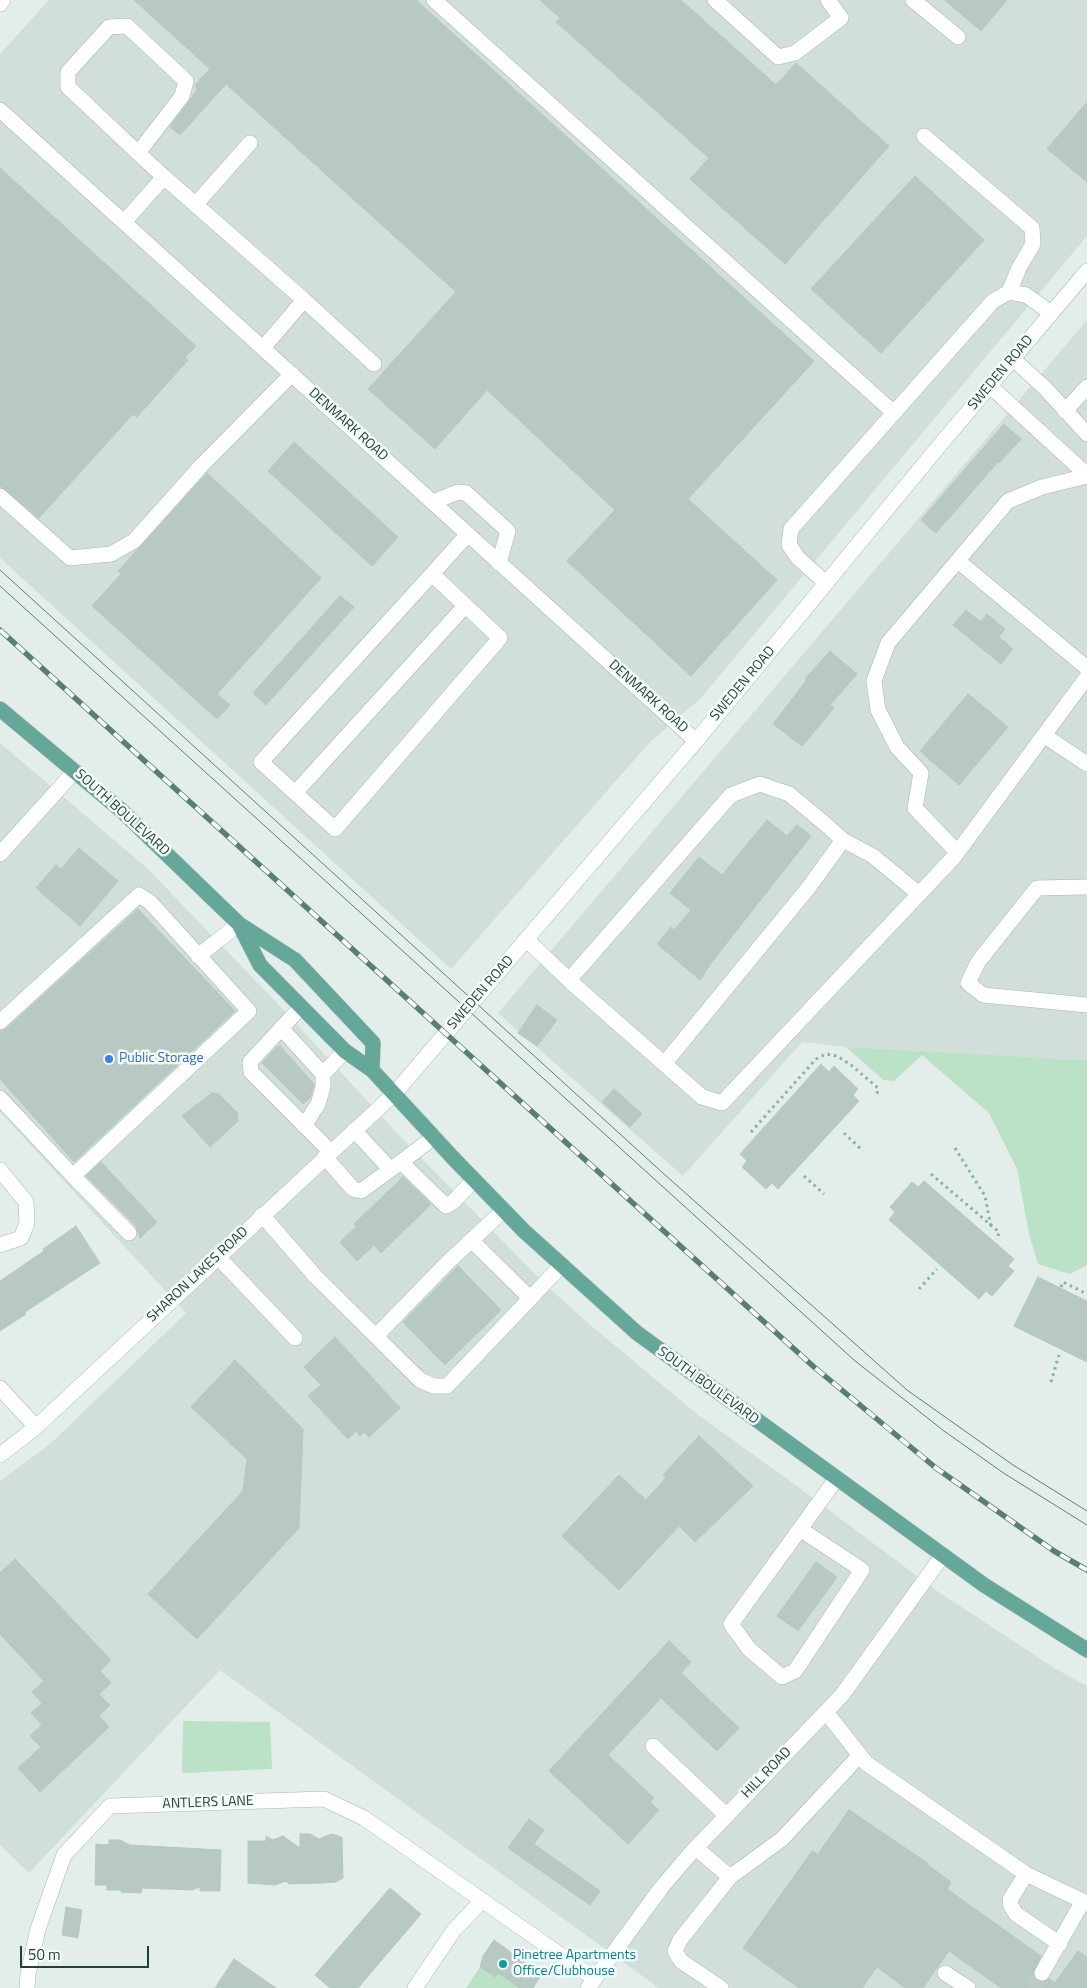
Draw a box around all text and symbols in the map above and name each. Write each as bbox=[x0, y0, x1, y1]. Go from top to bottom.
street label: SWEDEN ROAD bbox=[965, 332, 1037, 414]
street label: DENMARK ROAD bbox=[305, 385, 391, 465]
street label: SWEDEN ROAD bbox=[707, 643, 779, 725]
street label: DENMARK ROAD bbox=[605, 657, 691, 737]
street label: SOUTH BOULEVARD bbox=[71, 766, 173, 860]
street label: SWEDEN ROAD bbox=[444, 953, 518, 1033]
place label: Public Storage bbox=[119, 1051, 203, 1067]
marker: Public Storage bbox=[103, 1053, 115, 1065]
street label: SHARON LAKES ROAD bbox=[144, 1224, 252, 1326]
street label: SOUTH BOULEVARD bbox=[654, 1344, 762, 1428]
street label: HILL ROAD bbox=[739, 1744, 795, 1802]
street label: ANTLERS LANE bbox=[162, 1793, 254, 1813]
scale bar bbox=[22, 1936, 151, 1968]
text: 50 m bbox=[28, 1943, 61, 1966]
place label: Pinetree Apartments Office/Clubhouse bbox=[513, 1948, 636, 1980]
marker: Pinetree Apartments Office/Clubhouse bbox=[497, 1958, 509, 1970]

